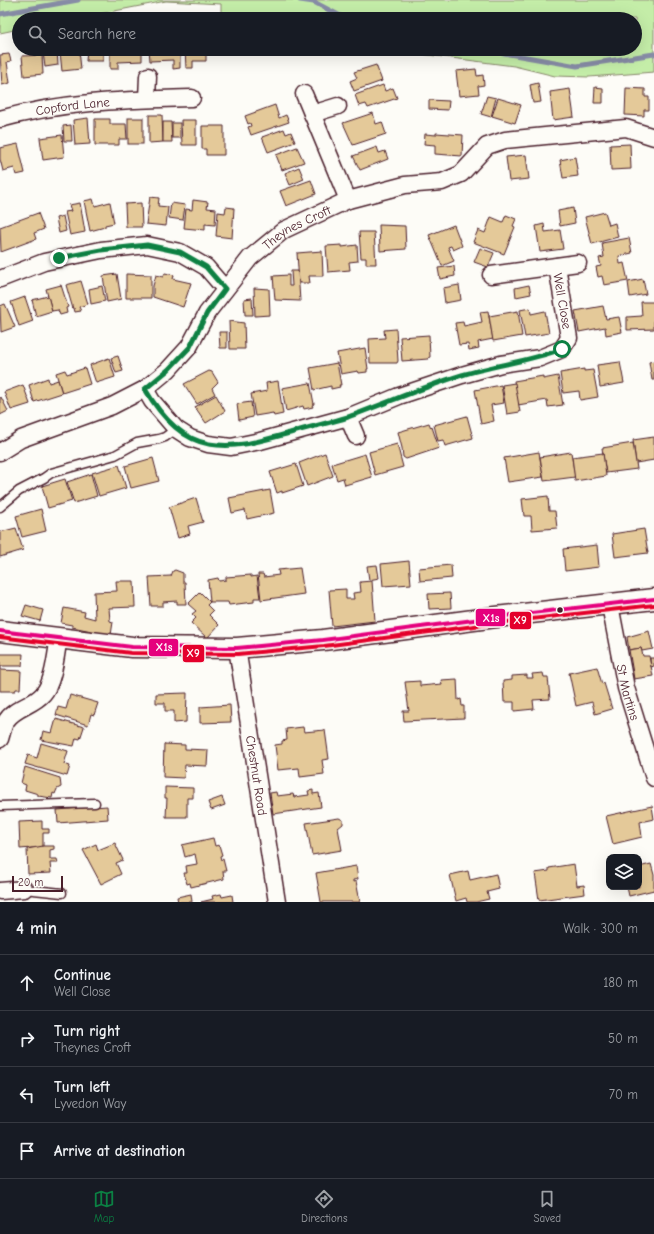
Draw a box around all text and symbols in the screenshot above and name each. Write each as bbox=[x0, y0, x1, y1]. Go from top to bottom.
search box bbox=[12, 12, 642, 56]
icon: search bbox=[26, 23, 48, 45]
text: Search here bbox=[58, 25, 136, 43]
street label: Copford Lane bbox=[34, 94, 111, 118]
street label: Theynes Croft bbox=[259, 202, 334, 253]
route end bbox=[50, 249, 68, 267]
street label: Well Close bbox=[550, 272, 575, 331]
route start bbox=[553, 340, 571, 358]
unlabelled marker bbox=[555, 605, 565, 615]
line badge: X1s bbox=[475, 608, 506, 627]
line badge: X9 bbox=[509, 611, 532, 630]
text: X1s bbox=[483, 612, 500, 625]
text: X9 bbox=[513, 614, 527, 627]
line badge: X1s bbox=[148, 638, 179, 657]
text: X1s bbox=[156, 641, 173, 654]
line badge: X9 bbox=[182, 644, 205, 663]
text: X9 bbox=[186, 647, 200, 660]
street label: St Martins bbox=[614, 663, 643, 722]
street label: Chestnut Road bbox=[243, 735, 270, 816]
map controls bbox=[606, 854, 642, 890]
button: layers bbox=[606, 854, 642, 890]
scale bar bbox=[12, 874, 63, 893]
text: 20 m bbox=[18, 876, 43, 889]
text: 4 min bbox=[16, 919, 57, 938]
text: Walk · 300 m bbox=[563, 921, 638, 936]
text: Continue bbox=[54, 966, 111, 984]
icon: ahead bbox=[16, 972, 38, 994]
text: 180 m bbox=[603, 975, 638, 990]
text: Well Close bbox=[54, 984, 110, 999]
text: Turn right bbox=[54, 1022, 120, 1040]
icon: right bbox=[16, 1028, 38, 1050]
text: 50 m bbox=[608, 1031, 638, 1046]
text: Theynes Croft bbox=[54, 1040, 131, 1055]
text: Turn left bbox=[54, 1078, 110, 1096]
icon: left bbox=[16, 1084, 38, 1106]
text: 70 m bbox=[609, 1087, 638, 1102]
text: Lyvedon Way bbox=[54, 1096, 126, 1111]
icon: arrive bbox=[16, 1140, 38, 1162]
text: Arrive at destination bbox=[54, 1142, 185, 1160]
tab: Map bbox=[93, 1188, 115, 1225]
tab: Directions bbox=[301, 1188, 348, 1225]
tab: Saved bbox=[534, 1188, 561, 1225]

